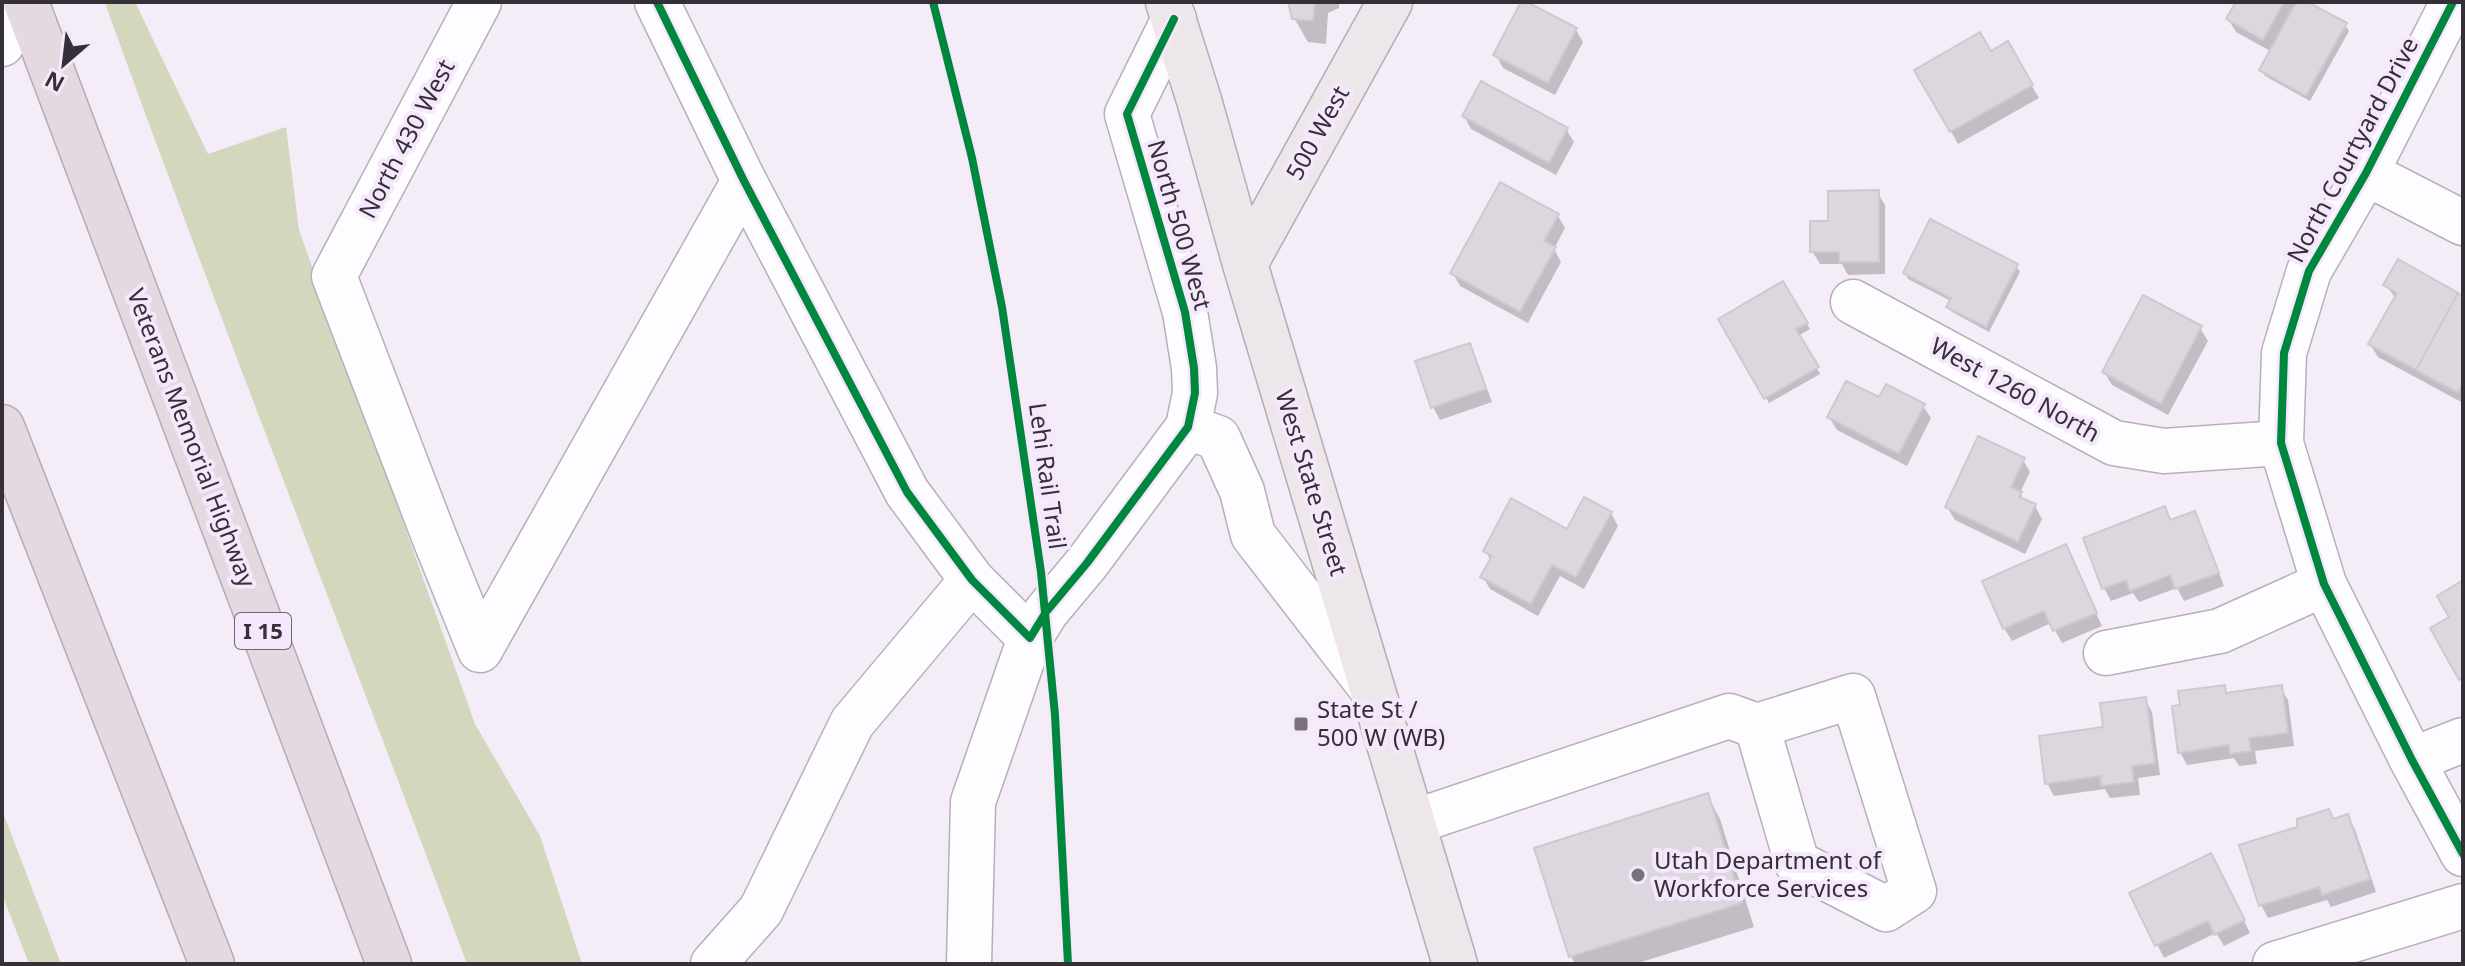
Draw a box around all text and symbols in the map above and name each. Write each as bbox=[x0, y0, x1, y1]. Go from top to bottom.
north arrow bbox=[24, 24, 104, 104]
street label: North Courtyard Drive bbox=[2278, 31, 2425, 268]
street label: North 430 West bbox=[350, 53, 462, 223]
text: N bbox=[39, 65, 69, 100]
street label: 500 West bbox=[1277, 79, 1356, 185]
street label: North 500 West bbox=[1140, 136, 1221, 314]
street label: Veterans Memorial Highway bbox=[120, 283, 265, 592]
street label: West 1260 North bbox=[1925, 328, 2106, 449]
street label: West State Street bbox=[1269, 386, 1356, 580]
street label: Lehi Rail Trail bbox=[1022, 400, 1075, 551]
road number: I 15 bbox=[235, 613, 291, 649]
place label: State St / 500 W (WB) bbox=[1317, 692, 1445, 753]
marker: State St / 500 W (WB) bbox=[1292, 715, 1310, 733]
place label: Utah Department of Workforce Services bbox=[1654, 843, 1883, 904]
marker: Utah Department of Workforce Services bbox=[1629, 866, 1647, 884]

